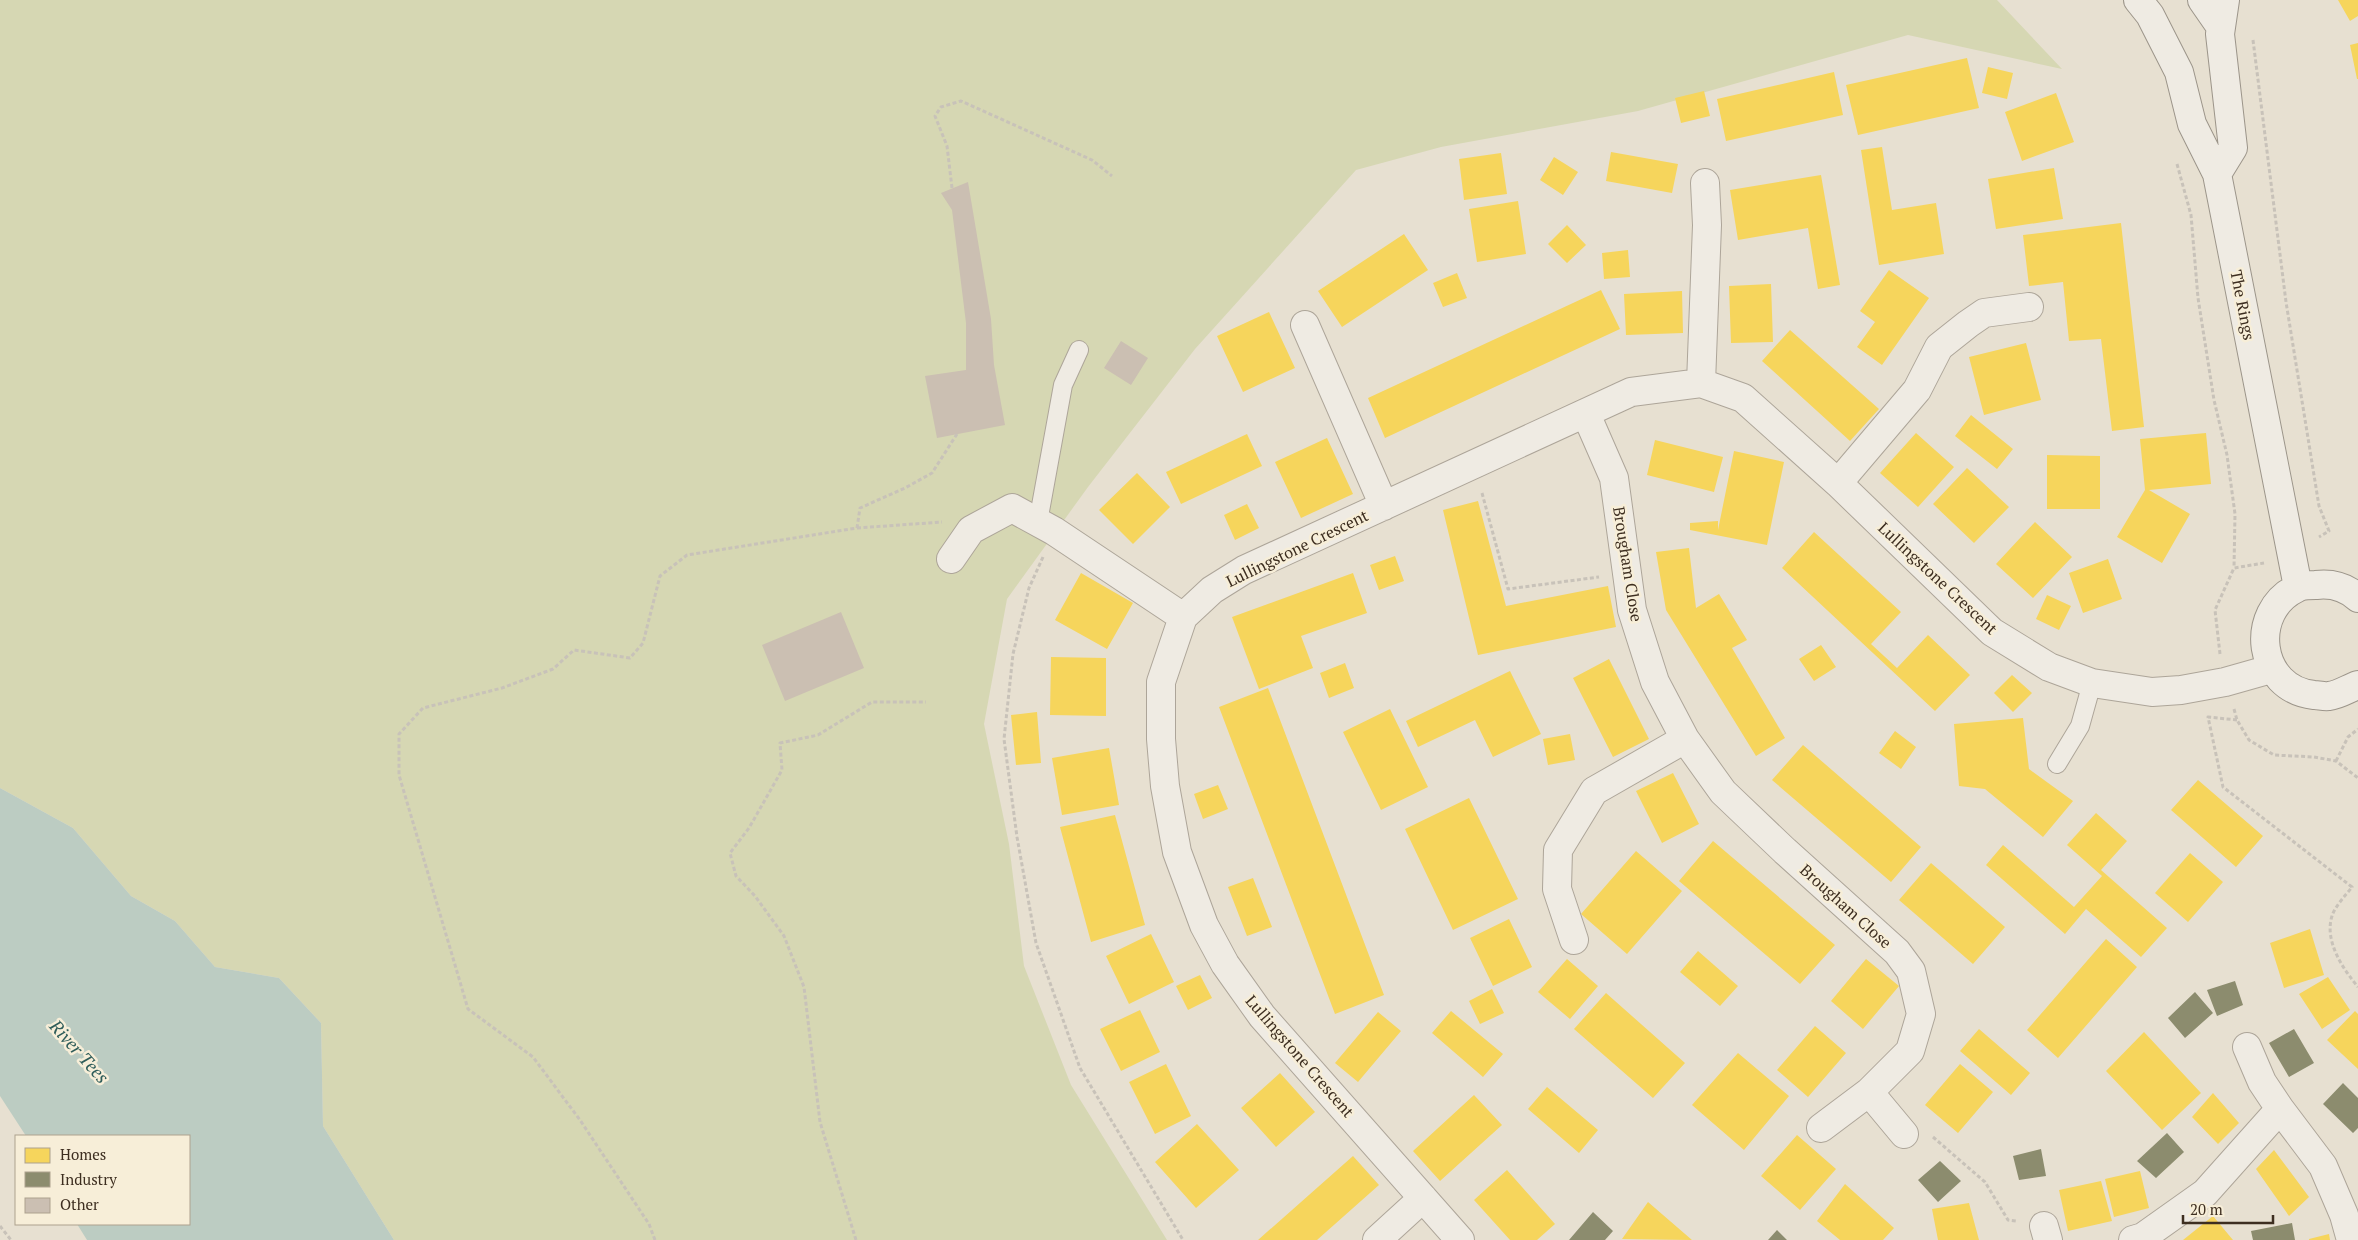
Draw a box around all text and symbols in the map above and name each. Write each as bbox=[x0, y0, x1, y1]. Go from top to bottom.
street label: The Rings bbox=[2225, 268, 2261, 342]
street label: Lullingstone Crescent bbox=[1222, 504, 1372, 592]
street label: Brougham Close bbox=[1608, 505, 1648, 623]
street label: Lullingstone Crescent bbox=[1874, 517, 2002, 639]
street label: Brougham Close bbox=[1795, 859, 1897, 953]
street label: Lullingstone Crescent bbox=[1241, 990, 1359, 1122]
water label: River Tees bbox=[44, 1014, 115, 1088]
legend bbox=[15, 1135, 190, 1225]
text: Homes bbox=[60, 1144, 106, 1164]
text: Industry bbox=[60, 1169, 117, 1189]
scale bar bbox=[2183, 1192, 2273, 1224]
text: Other bbox=[60, 1194, 99, 1214]
text: 20 m bbox=[2190, 1199, 2223, 1219]

